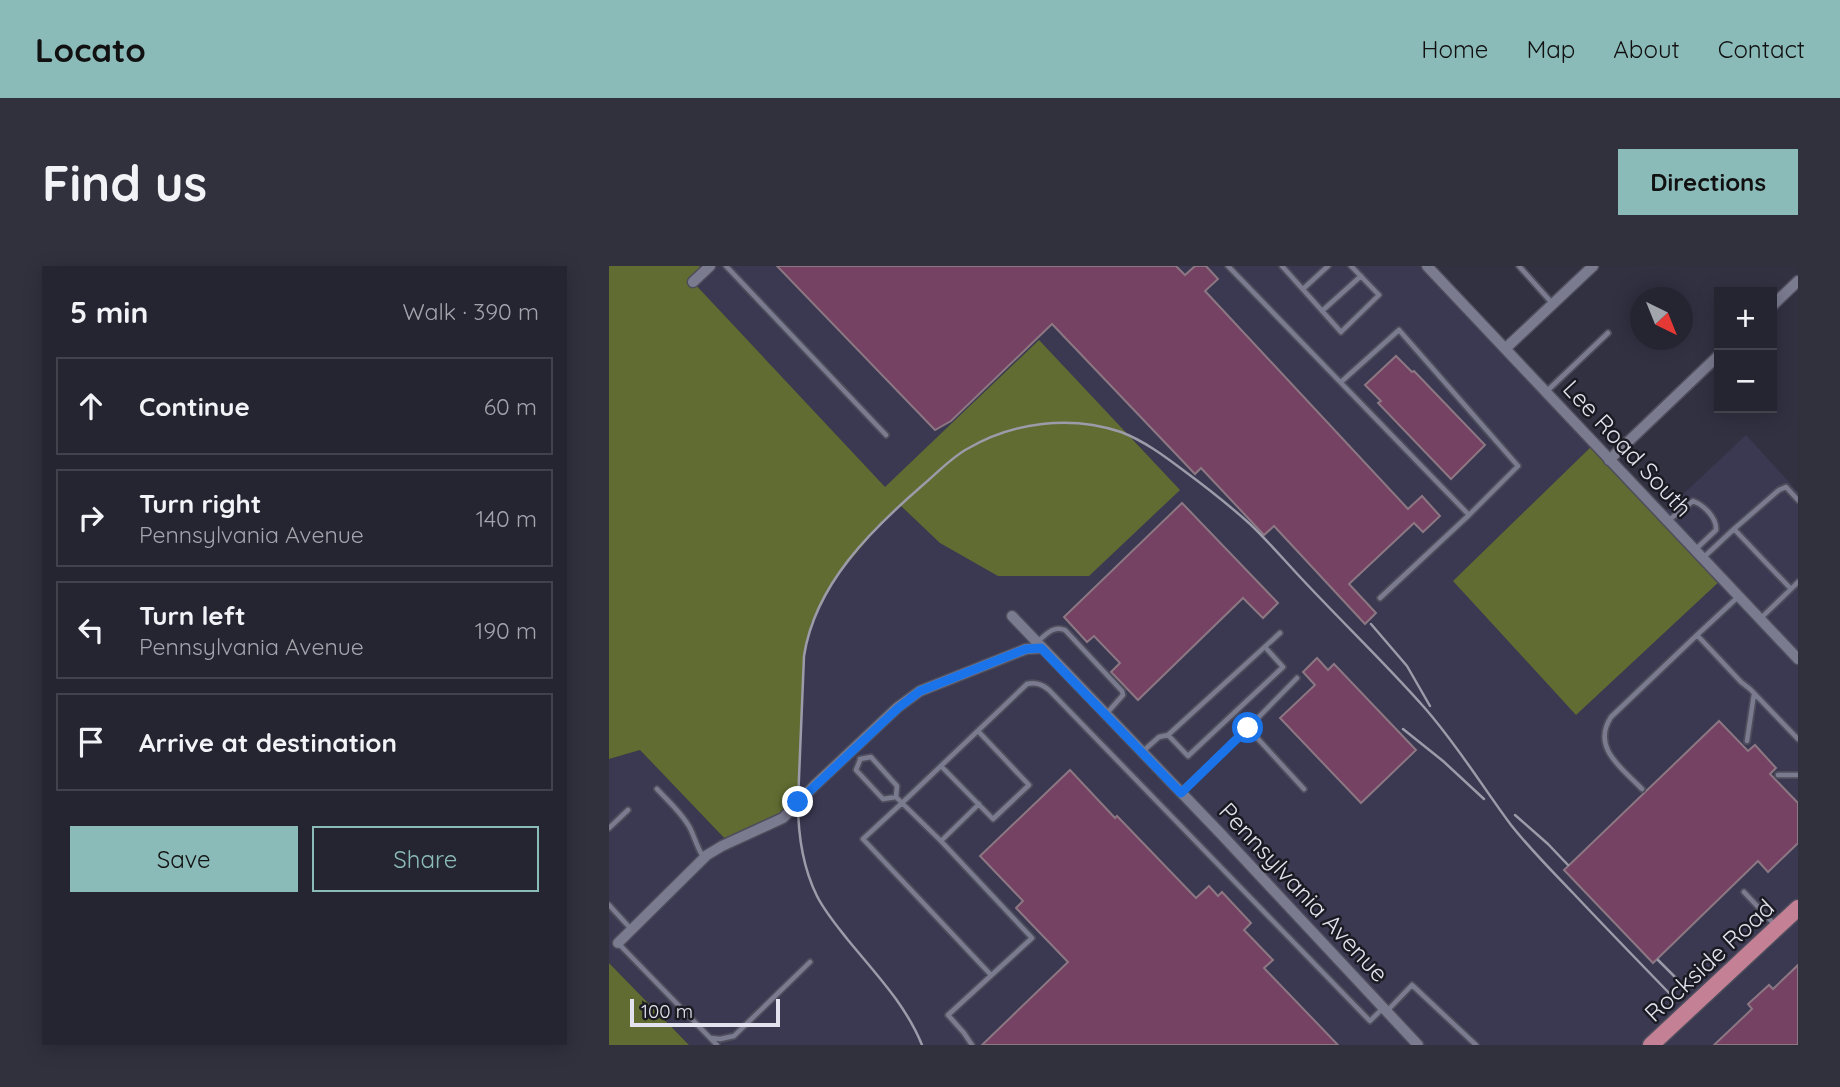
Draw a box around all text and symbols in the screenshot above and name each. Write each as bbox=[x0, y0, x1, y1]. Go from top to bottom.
text: Locato bbox=[35, 29, 146, 70]
text: Home bbox=[1421, 34, 1488, 64]
text: Map bbox=[1526, 34, 1575, 64]
text: About bbox=[1613, 34, 1680, 64]
text: Contact bbox=[1718, 34, 1805, 64]
button: Directions bbox=[1618, 149, 1798, 215]
text: Find us bbox=[42, 152, 207, 213]
north arrow bbox=[1630, 287, 1693, 350]
map controls bbox=[1714, 287, 1777, 413]
button: + bbox=[1714, 287, 1777, 350]
text: 5 min bbox=[70, 293, 148, 331]
text: Walk · 390 m bbox=[403, 297, 539, 326]
button: − bbox=[1714, 350, 1777, 413]
street label: Lee Road South bbox=[1557, 373, 1699, 523]
icon: ahead bbox=[72, 387, 110, 425]
text: Continue bbox=[139, 390, 250, 423]
text: 60 m bbox=[484, 392, 537, 421]
text: Turn right bbox=[139, 487, 261, 520]
icon: right bbox=[72, 499, 110, 537]
text: 140 m bbox=[476, 504, 537, 533]
text: Pennsylvania Avenue bbox=[139, 520, 364, 549]
text: Turn left bbox=[139, 599, 246, 632]
icon: left bbox=[72, 611, 110, 649]
text: 190 m bbox=[475, 616, 537, 645]
text: Pennsylvania Avenue bbox=[139, 632, 364, 661]
route start bbox=[1232, 712, 1263, 743]
icon: arrive bbox=[72, 723, 110, 761]
text: Arrive at destination bbox=[139, 726, 397, 759]
route end bbox=[782, 786, 813, 817]
street label: Pennsylvania Avenue bbox=[1213, 796, 1395, 988]
button: Save bbox=[70, 826, 298, 892]
button: Share bbox=[312, 826, 539, 892]
street label: Rockside Road bbox=[1638, 892, 1780, 1028]
scale bar bbox=[630, 996, 781, 1028]
text: 100 m bbox=[641, 999, 693, 1023]

